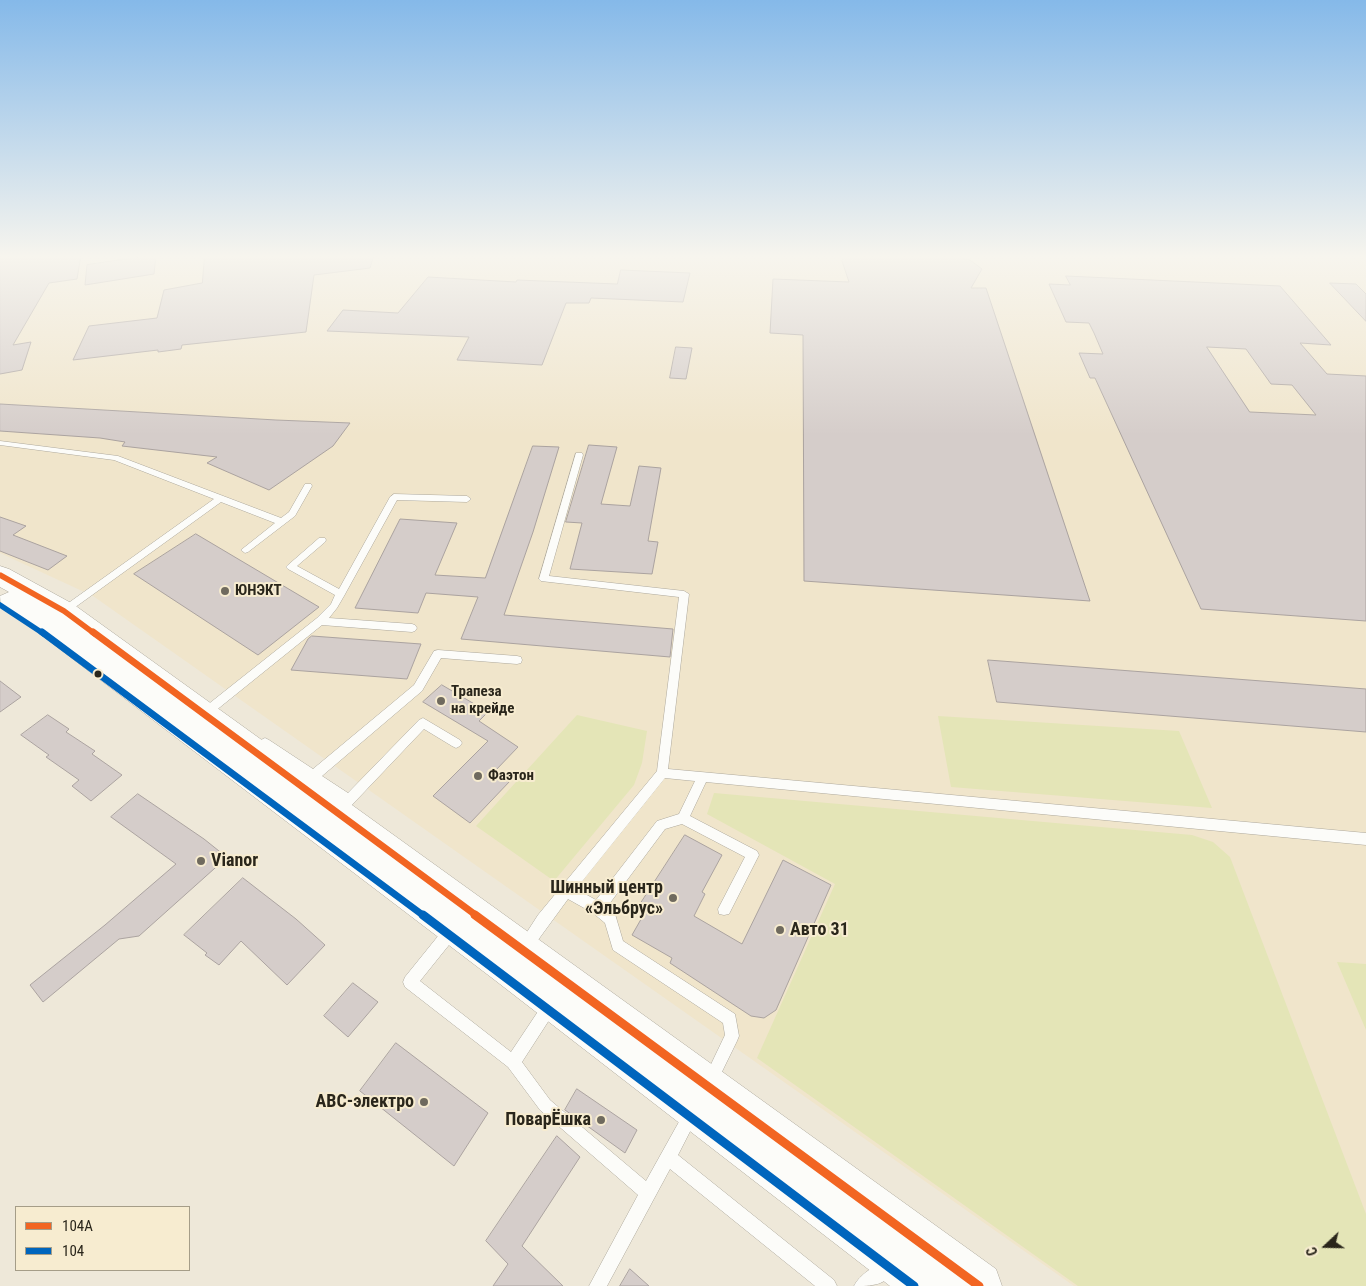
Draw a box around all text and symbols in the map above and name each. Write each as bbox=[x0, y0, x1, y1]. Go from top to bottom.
place label: ЮНЭКТ bbox=[235, 582, 282, 600]
marker: ЮНЭКТ bbox=[219, 585, 231, 597]
unlabelled marker bbox=[93, 669, 103, 679]
place label: Трапеза на крейде bbox=[451, 683, 514, 718]
marker: Трапеза на крейде bbox=[435, 695, 447, 707]
place label: Фаэтон bbox=[488, 767, 534, 785]
marker: Фаэтон bbox=[472, 770, 484, 782]
place label: Vianor bbox=[211, 850, 258, 872]
marker: Vianor bbox=[195, 855, 207, 867]
place label: Шинный центр «Эльбрус» bbox=[550, 877, 663, 920]
marker: Шинный центр «Эльбрус» bbox=[667, 892, 679, 904]
place label: Авто 31 bbox=[790, 919, 849, 941]
marker: Авто 31 bbox=[774, 924, 786, 936]
place label: АВС-электро bbox=[316, 1091, 414, 1113]
marker: АВС-электро bbox=[418, 1096, 430, 1108]
place label: ПоварЁшка bbox=[505, 1109, 591, 1131]
marker: ПоварЁшка bbox=[595, 1114, 607, 1126]
legend bbox=[15, 1206, 190, 1271]
text: 104А bbox=[62, 1217, 93, 1235]
north arrow bbox=[1301, 1221, 1351, 1271]
text: 104 bbox=[62, 1242, 84, 1260]
text: С bbox=[1303, 1245, 1321, 1258]

